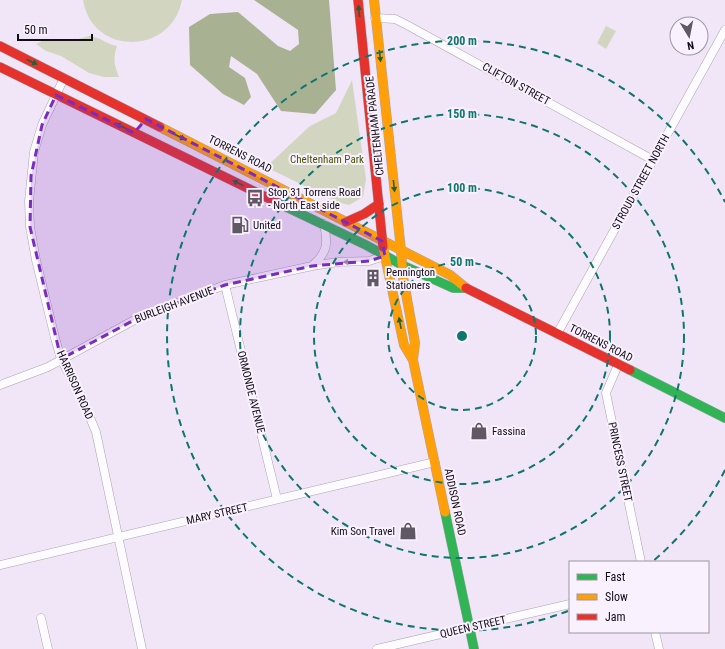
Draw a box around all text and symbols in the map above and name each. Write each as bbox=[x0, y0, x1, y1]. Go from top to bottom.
one-way arrow bbox=[356, 5, 362, 17]
scale bar bbox=[18, 16, 92, 42]
north arrow bbox=[669, 16, 709, 56]
text: 50 m bbox=[24, 23, 48, 37]
text: 200 m bbox=[447, 34, 477, 48]
text: N bbox=[686, 38, 695, 52]
one-way arrow bbox=[376, 50, 383, 62]
one-way arrow bbox=[27, 59, 38, 65]
street label: CLIFTON STREET bbox=[480, 60, 552, 108]
street label: CHELTENHAM PARADE bbox=[363, 75, 387, 176]
text: 150 m bbox=[447, 107, 477, 121]
one-way arrow bbox=[115, 123, 126, 129]
street label: TORRENS ROAD bbox=[206, 132, 274, 176]
street label: STROUD STREET NORTH bbox=[609, 132, 673, 232]
one-way arrow bbox=[174, 134, 186, 140]
park label: Cheltenham Park bbox=[290, 153, 364, 166]
one-way arrow bbox=[232, 180, 244, 186]
one-way arrow bbox=[391, 180, 397, 192]
text: 100 m bbox=[447, 181, 477, 195]
place label: Stop 31 Torrens Road - North East side bbox=[268, 186, 361, 212]
bus stop icon: Stop 31 Torrens Road - North East side bbox=[245, 188, 265, 208]
fuel station icon: United bbox=[230, 215, 250, 235]
place label: United bbox=[253, 219, 281, 232]
text: 50 m bbox=[450, 255, 474, 269]
one-way arrow bbox=[343, 258, 355, 265]
place label: Pennington Stationers bbox=[386, 266, 435, 292]
building icon: Pennington Stationers bbox=[363, 268, 383, 288]
street label: BURLEIGH AVENUE bbox=[133, 284, 216, 326]
one-way arrow bbox=[397, 317, 403, 329]
street label: TORRENS ROAD bbox=[567, 321, 635, 365]
centre of rings bbox=[455, 329, 469, 343]
street label: HARRISON ROAD bbox=[54, 348, 96, 422]
street label: ORMONDE AVENUE bbox=[234, 349, 268, 435]
shop icon: Fassina bbox=[469, 421, 489, 441]
street label: PRINCESS STREET bbox=[605, 421, 635, 503]
place label: Fassina bbox=[492, 425, 526, 438]
street label: ADDISON ROAD bbox=[442, 467, 468, 537]
street label: MARY STREET bbox=[185, 501, 249, 527]
shop icon: Kim Son Travel bbox=[398, 521, 418, 541]
place label: Kim Son Travel bbox=[331, 525, 395, 538]
legend bbox=[569, 561, 709, 633]
text: Fast bbox=[605, 570, 626, 584]
text: Slow bbox=[605, 590, 628, 604]
text: Jam bbox=[605, 610, 626, 624]
street label: QUEEN STREET bbox=[439, 613, 507, 641]

